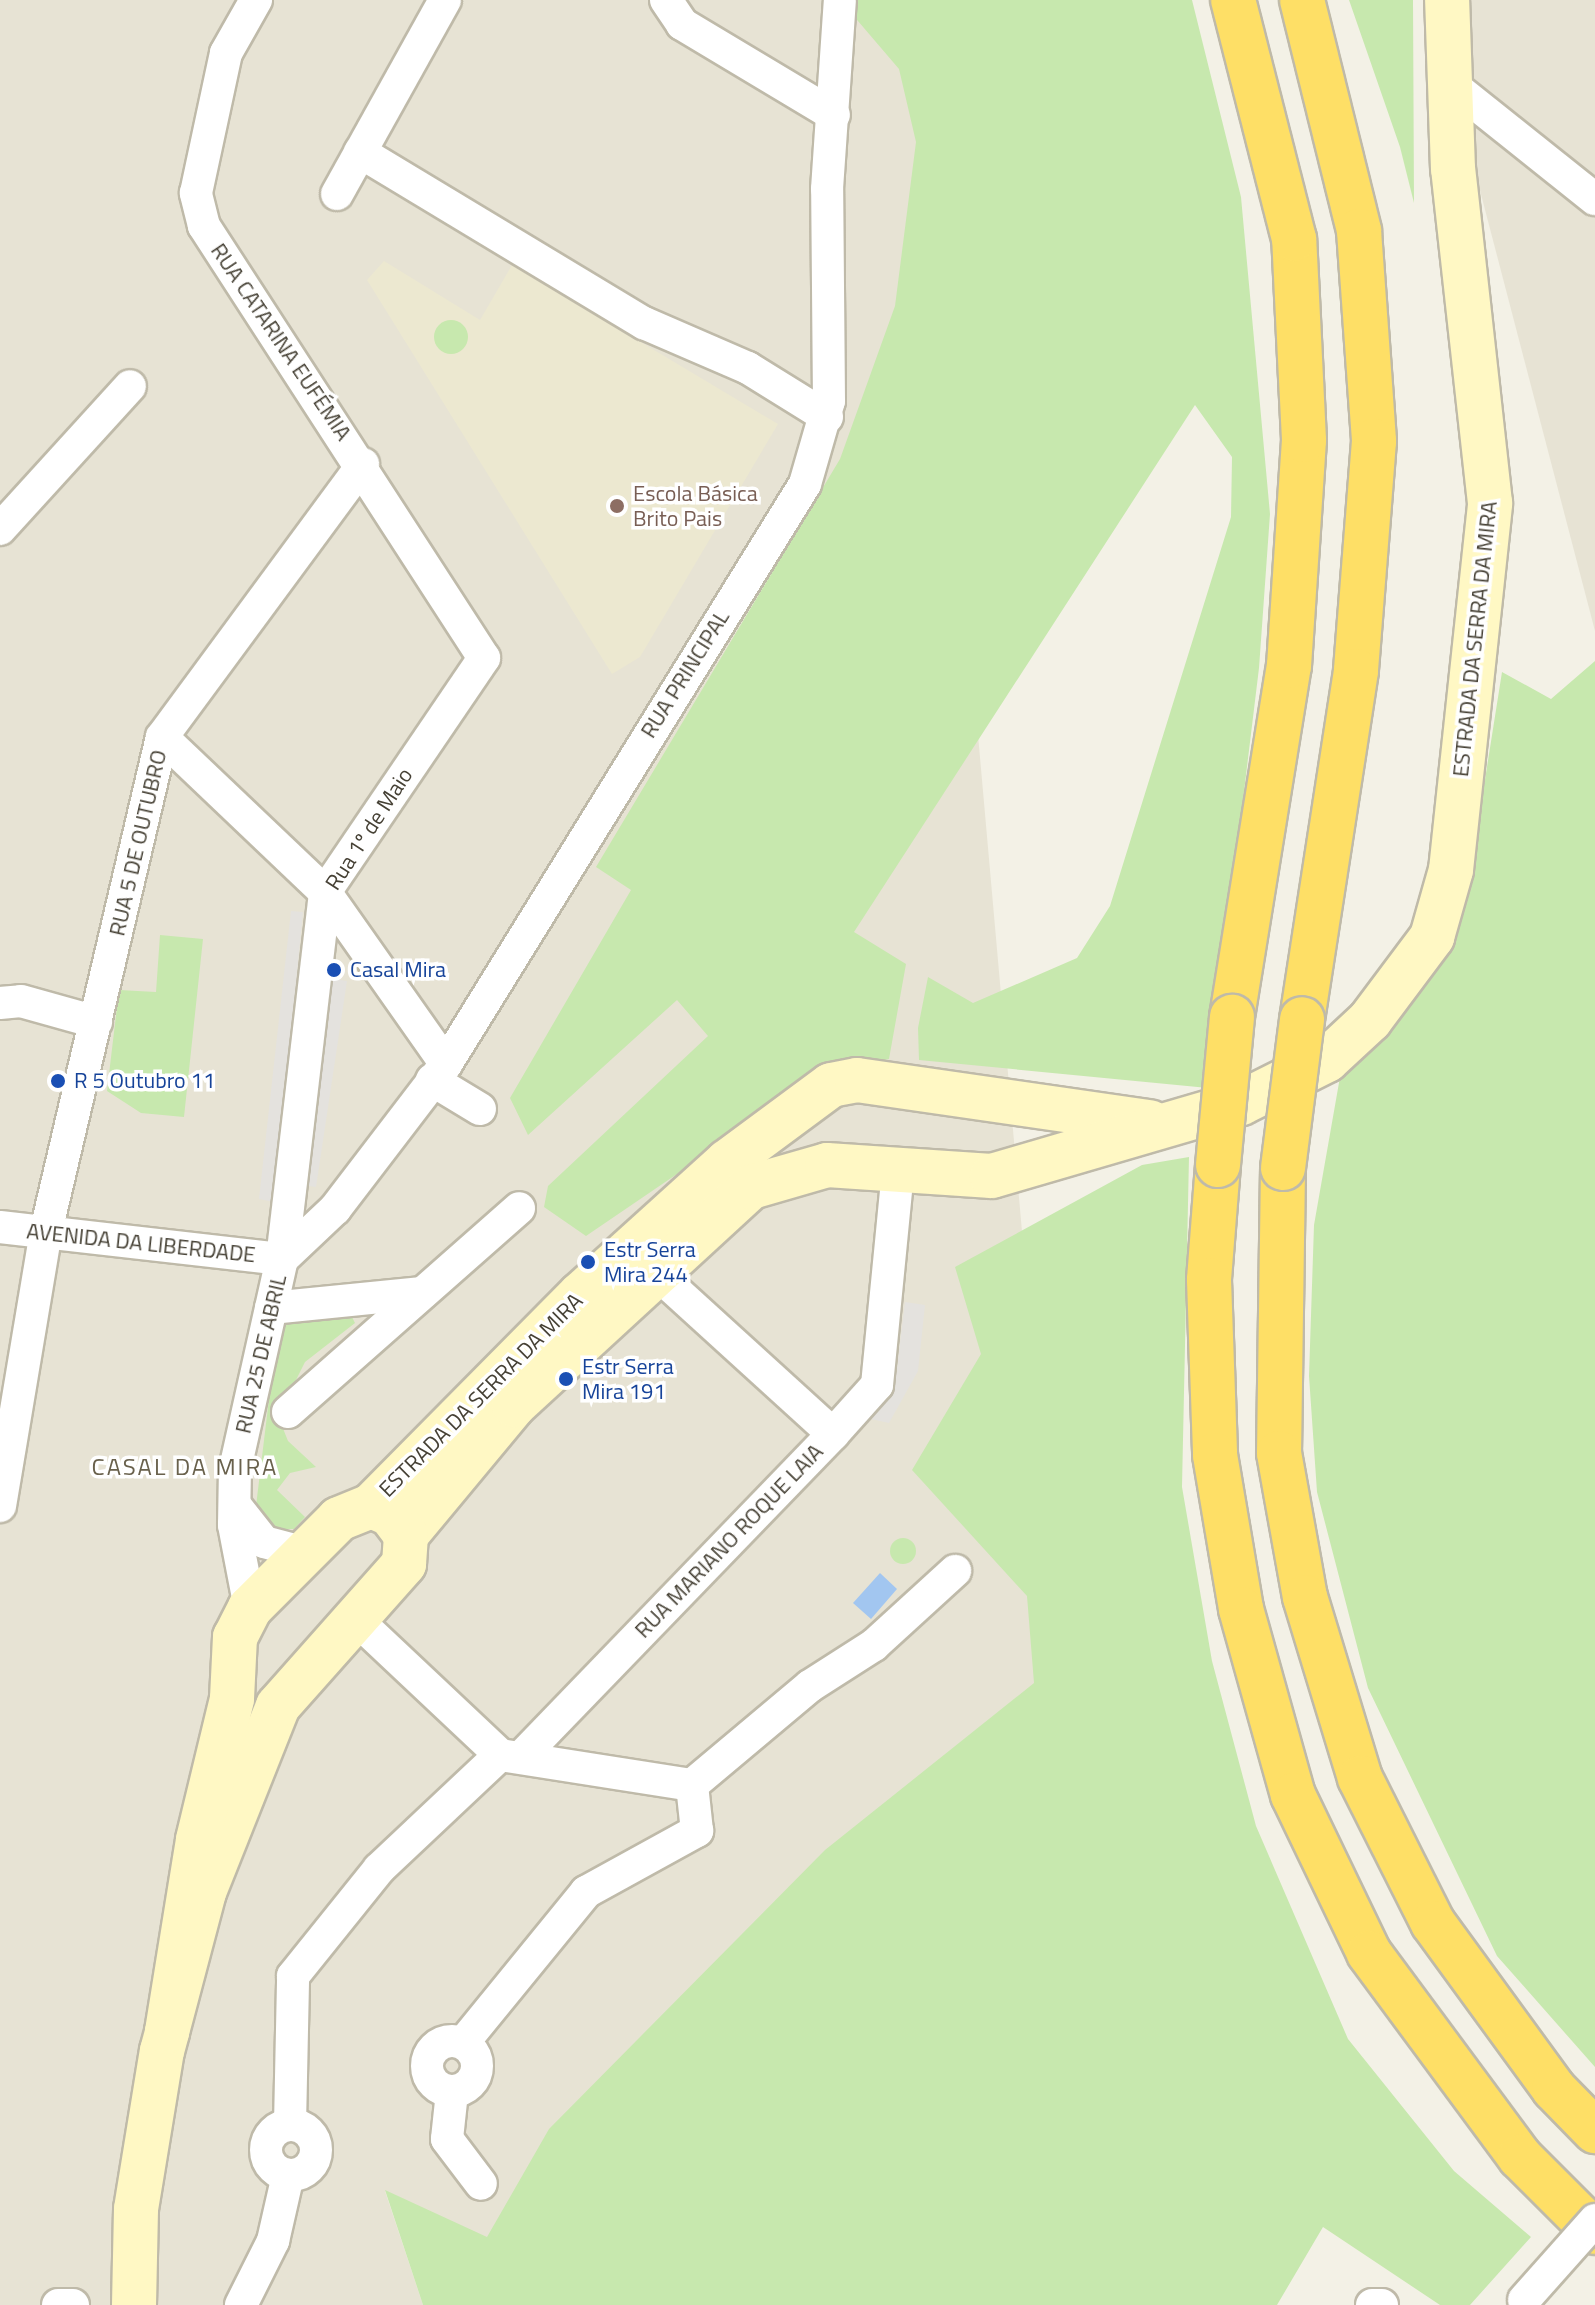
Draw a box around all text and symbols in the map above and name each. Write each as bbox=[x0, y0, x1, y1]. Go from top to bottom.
street label: RUA CATARINA EUFÉMIA bbox=[205, 238, 357, 446]
place label: Escola Básica Brito Pais bbox=[633, 480, 758, 532]
marker: Escola Básica Brito Pais bbox=[608, 497, 626, 515]
street label: ESTRADA DA SERRA DA MIRA bbox=[1447, 500, 1503, 778]
street label: RUA PRINCIPAL bbox=[635, 605, 735, 743]
street label: RUA 5 DE OUTUBRO bbox=[104, 748, 172, 938]
street label: Rua 1º de Maio bbox=[320, 763, 418, 895]
place label: Casal Mira bbox=[350, 957, 446, 983]
marker: Casal Mira bbox=[325, 961, 343, 979]
place label: R 5 Outubro 11 bbox=[74, 1068, 215, 1094]
marker: R 5 Outubro 11 bbox=[49, 1072, 67, 1090]
street label: AVENIDA DA LIBERDADE bbox=[25, 1218, 257, 1268]
place label: Estr Serra Mira 244 bbox=[604, 1236, 696, 1288]
marker: Estr Serra Mira 244 bbox=[579, 1253, 597, 1271]
street label: RUA 25 DE ABRIL bbox=[230, 1272, 292, 1436]
street label: ESTRADA DA SERRA DA MIRA bbox=[374, 1288, 588, 1502]
place label: Estr Serra Mira 191 bbox=[582, 1353, 674, 1404]
marker: Estr Serra Mira 191 bbox=[557, 1370, 575, 1388]
street label: RUA MARIANO ROQUE LAIA bbox=[629, 1439, 829, 1643]
district label: CASAL DA MIRA bbox=[92, 1453, 278, 1481]

